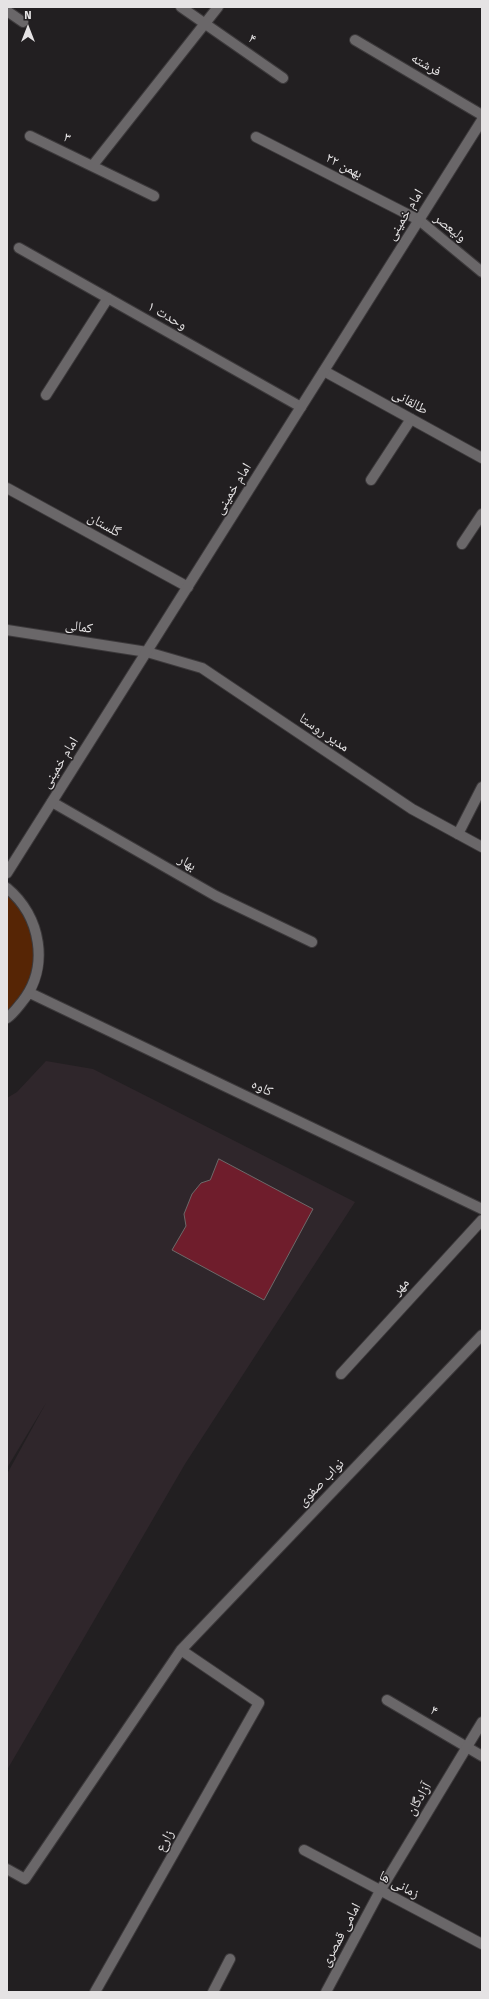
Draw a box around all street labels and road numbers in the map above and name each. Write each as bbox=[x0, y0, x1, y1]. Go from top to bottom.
street label: ۴ bbox=[245, 30, 259, 48]
street label: فرشته bbox=[408, 50, 444, 80]
street label: ۳ bbox=[61, 129, 73, 147]
street label: ۲۲ بهمن bbox=[323, 150, 365, 182]
street label: امام خمینی bbox=[383, 186, 427, 244]
street label: ولیعصر bbox=[430, 210, 470, 246]
street label: وحدت ۱ bbox=[144, 298, 190, 334]
street label: طالقانی bbox=[389, 385, 431, 419]
street label: امام خمینی bbox=[211, 460, 255, 518]
street label: گلستان bbox=[84, 509, 124, 541]
street label: کمالی bbox=[64, 617, 94, 637]
street label: مدیر روستا bbox=[296, 710, 352, 756]
street label: امام خمینی bbox=[38, 734, 82, 792]
street label: بهار bbox=[175, 851, 199, 875]
street label: کاوه bbox=[249, 1076, 275, 1100]
street label: مهر bbox=[389, 1275, 413, 1299]
street label: نواب صفوی bbox=[294, 1456, 348, 1510]
street label: ۴ bbox=[427, 1702, 441, 1720]
street label: آزادگان bbox=[403, 1779, 435, 1819]
street label: زارع bbox=[152, 1827, 178, 1855]
street label: زمانی ها bbox=[376, 1867, 422, 1903]
street label: امامی قمصری bbox=[317, 1900, 365, 1970]

